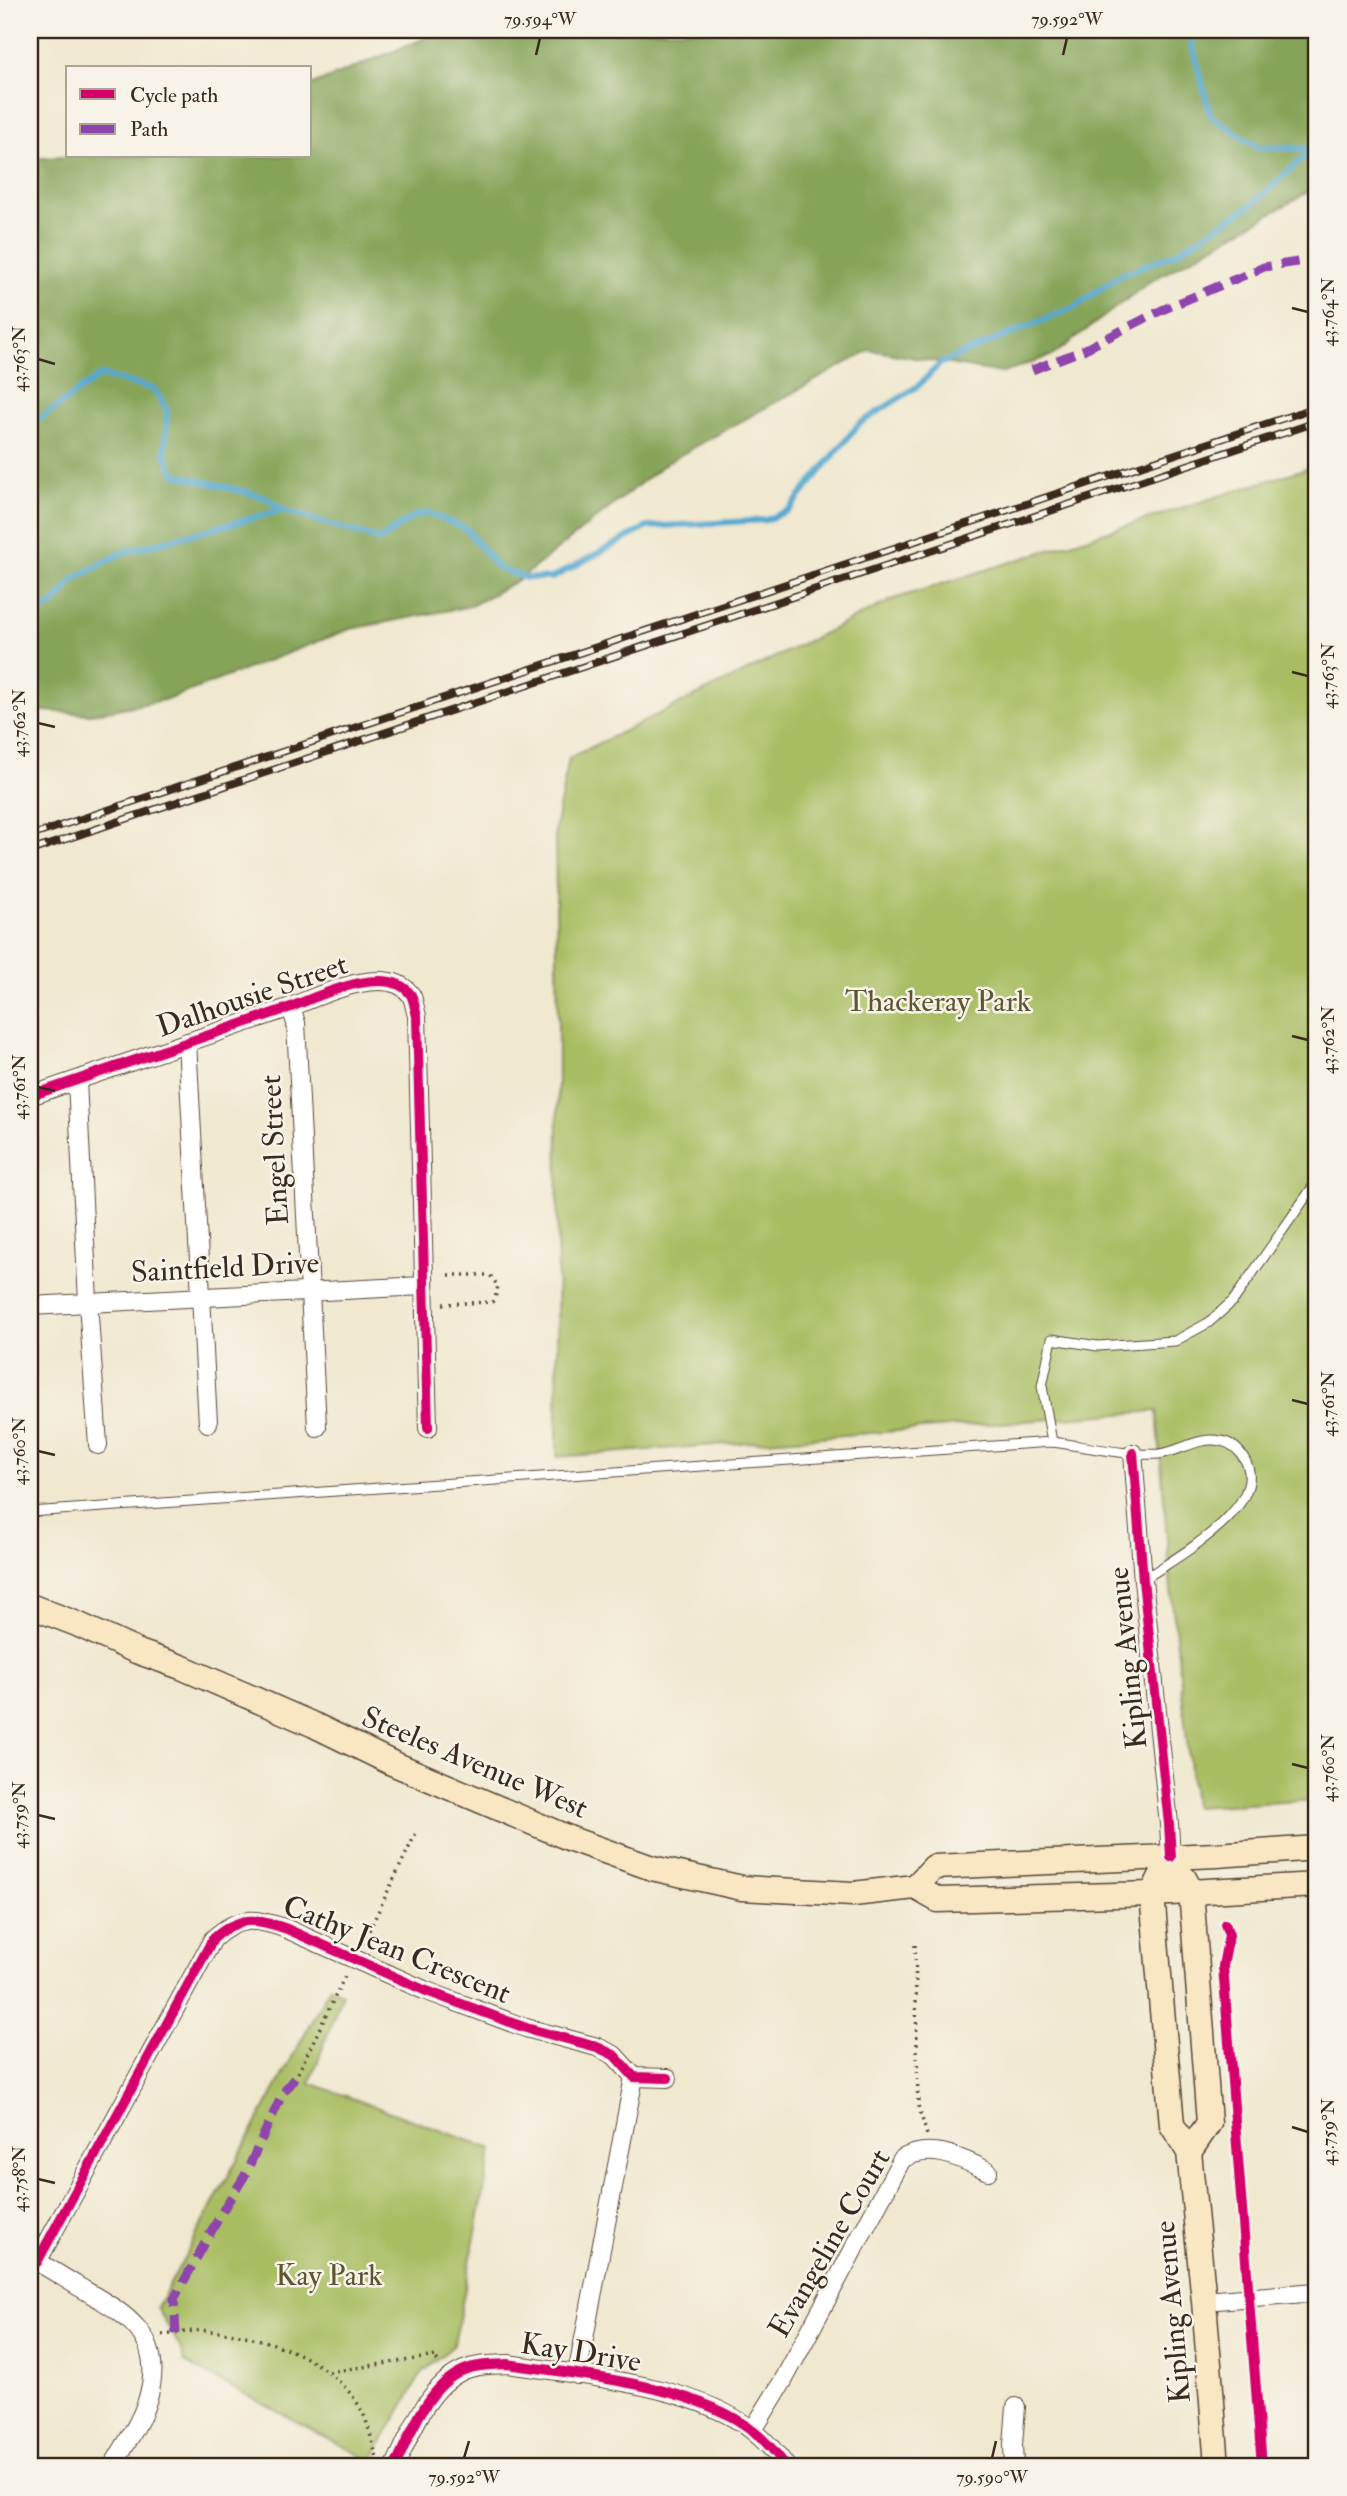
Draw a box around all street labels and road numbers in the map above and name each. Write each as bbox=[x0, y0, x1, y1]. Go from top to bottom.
street label: Dalhousie Street bbox=[152, 945, 353, 1045]
street label: Engel Street bbox=[252, 1073, 297, 1226]
street label: Saintfield Drive bbox=[130, 1244, 320, 1291]
street label: Kipling Avenue bbox=[1100, 1565, 1155, 1751]
street label: Steeles Avenue West bbox=[356, 1698, 594, 1827]
street label: Cathy Jean Crescent bbox=[278, 1887, 516, 2012]
street label: Evangeline Court bbox=[760, 2142, 899, 2344]
street label: Kipling Avenue bbox=[1146, 2219, 1199, 2405]
street label: Kay Drive bbox=[518, 2325, 644, 2380]

